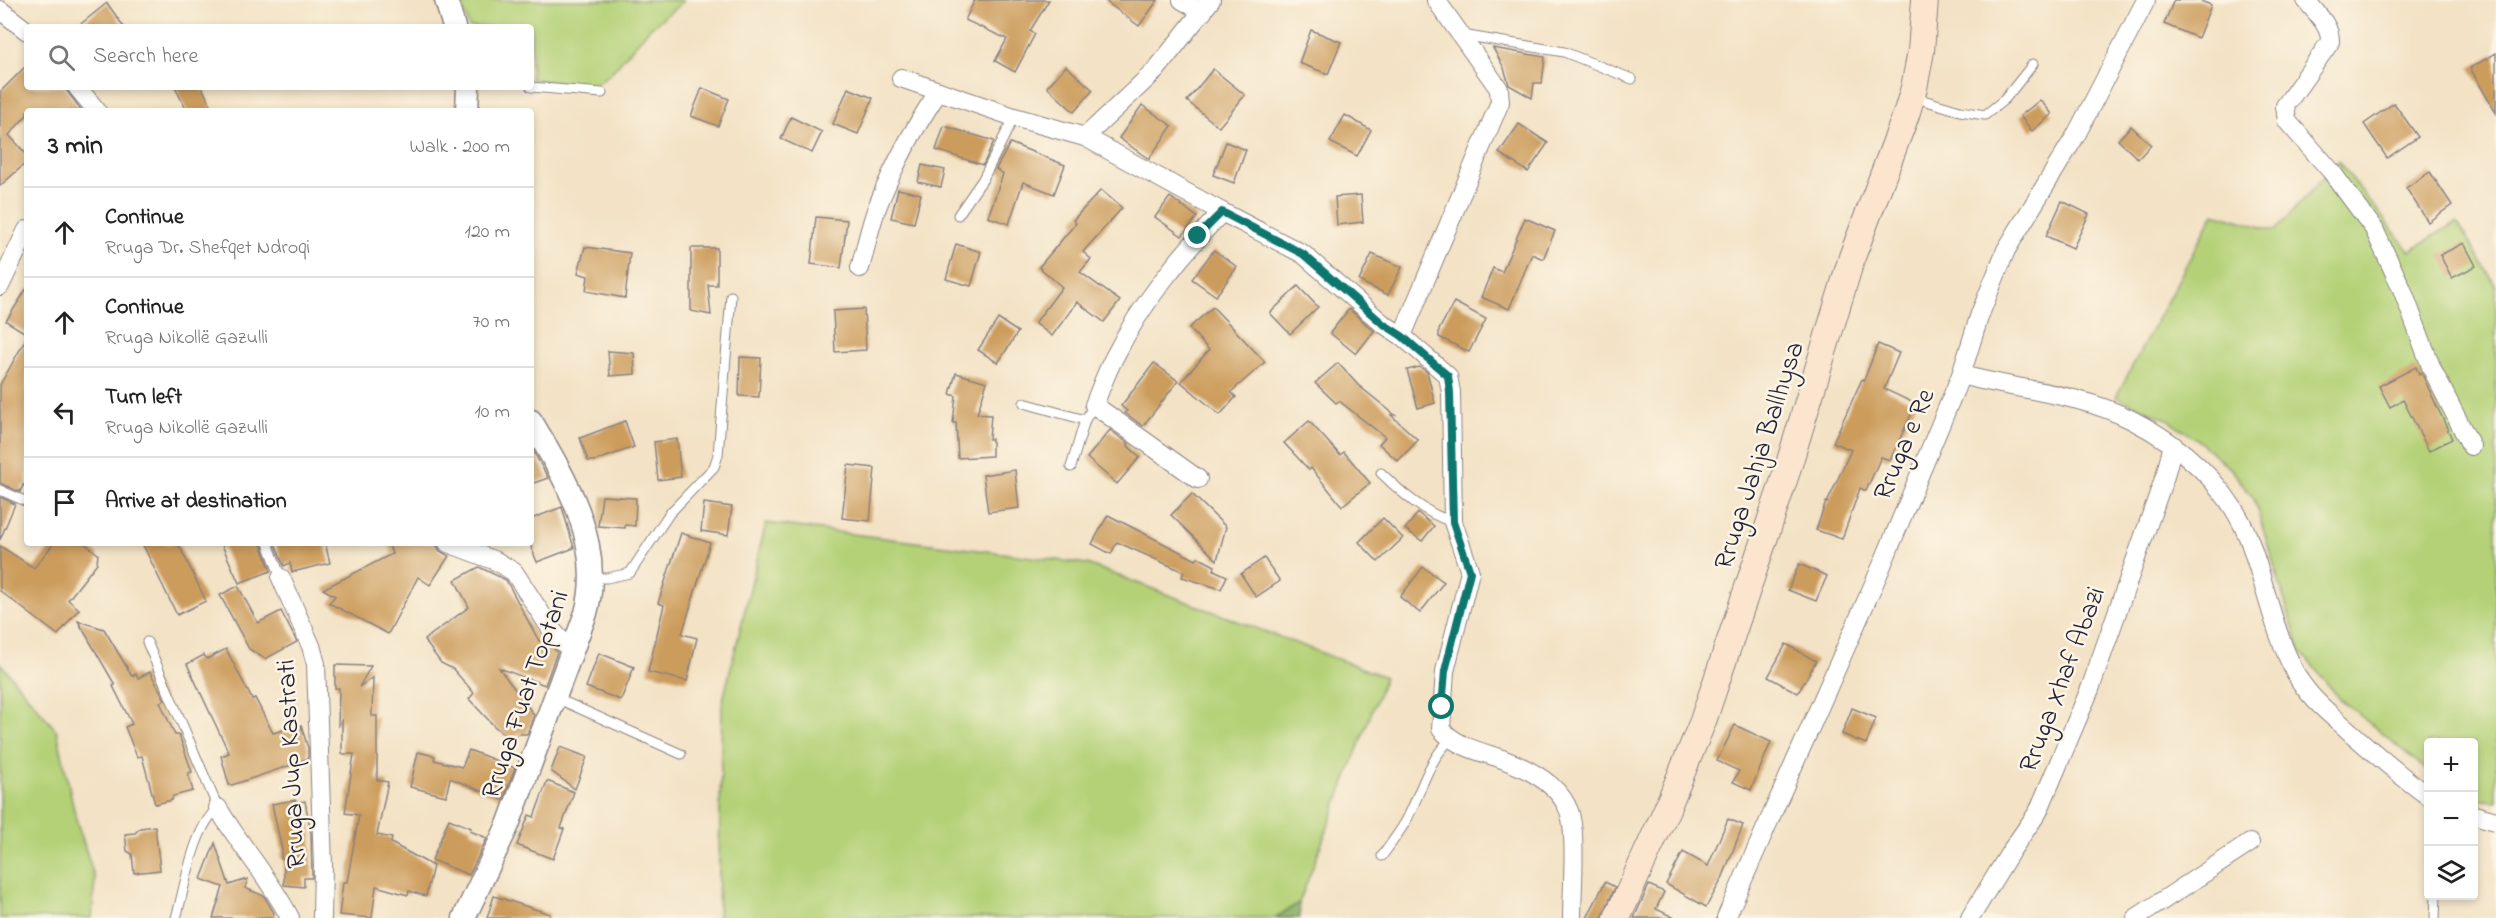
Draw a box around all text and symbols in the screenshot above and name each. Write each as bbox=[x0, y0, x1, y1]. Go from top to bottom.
search box bbox=[24, 24, 534, 90]
icon: search bbox=[45, 41, 78, 74]
text: Search here bbox=[93, 41, 198, 73]
text: 3 min bbox=[48, 128, 103, 166]
text: Walk · 200 m bbox=[410, 133, 510, 162]
text: Continue bbox=[105, 202, 184, 234]
icon: ahead bbox=[48, 216, 81, 249]
text: 120 m bbox=[465, 218, 510, 247]
route end bbox=[1184, 222, 1210, 248]
text: Rruga Dr. Shefqet Ndroqi bbox=[105, 234, 310, 263]
text: Continue bbox=[105, 292, 184, 324]
icon: ahead bbox=[48, 306, 81, 339]
text: 70 m bbox=[473, 308, 510, 337]
text: Rruga Nikollë Gazulli bbox=[105, 324, 268, 353]
street label: Rruga Jahja Ballhysa bbox=[1705, 337, 1816, 575]
text: Turn left bbox=[105, 382, 182, 414]
street label: Rruga e Re bbox=[1864, 382, 1947, 507]
icon: left bbox=[48, 396, 81, 429]
text: 10 m bbox=[474, 398, 510, 427]
text: Rruga Nikollë Gazulli bbox=[105, 414, 268, 443]
icon: arrive bbox=[48, 486, 81, 519]
text: Arrive at destination bbox=[105, 486, 287, 518]
street label: Rruga Xhaf Abazi bbox=[2010, 581, 2117, 778]
street label: Rruga Fuat Toptani bbox=[472, 585, 580, 804]
street label: Rruga Jup Kastrati bbox=[268, 658, 317, 869]
route start bbox=[1428, 693, 1454, 719]
map controls bbox=[2424, 738, 2478, 900]
button: + bbox=[2424, 738, 2478, 792]
button: − bbox=[2424, 792, 2478, 846]
button: layers bbox=[2424, 846, 2478, 900]

